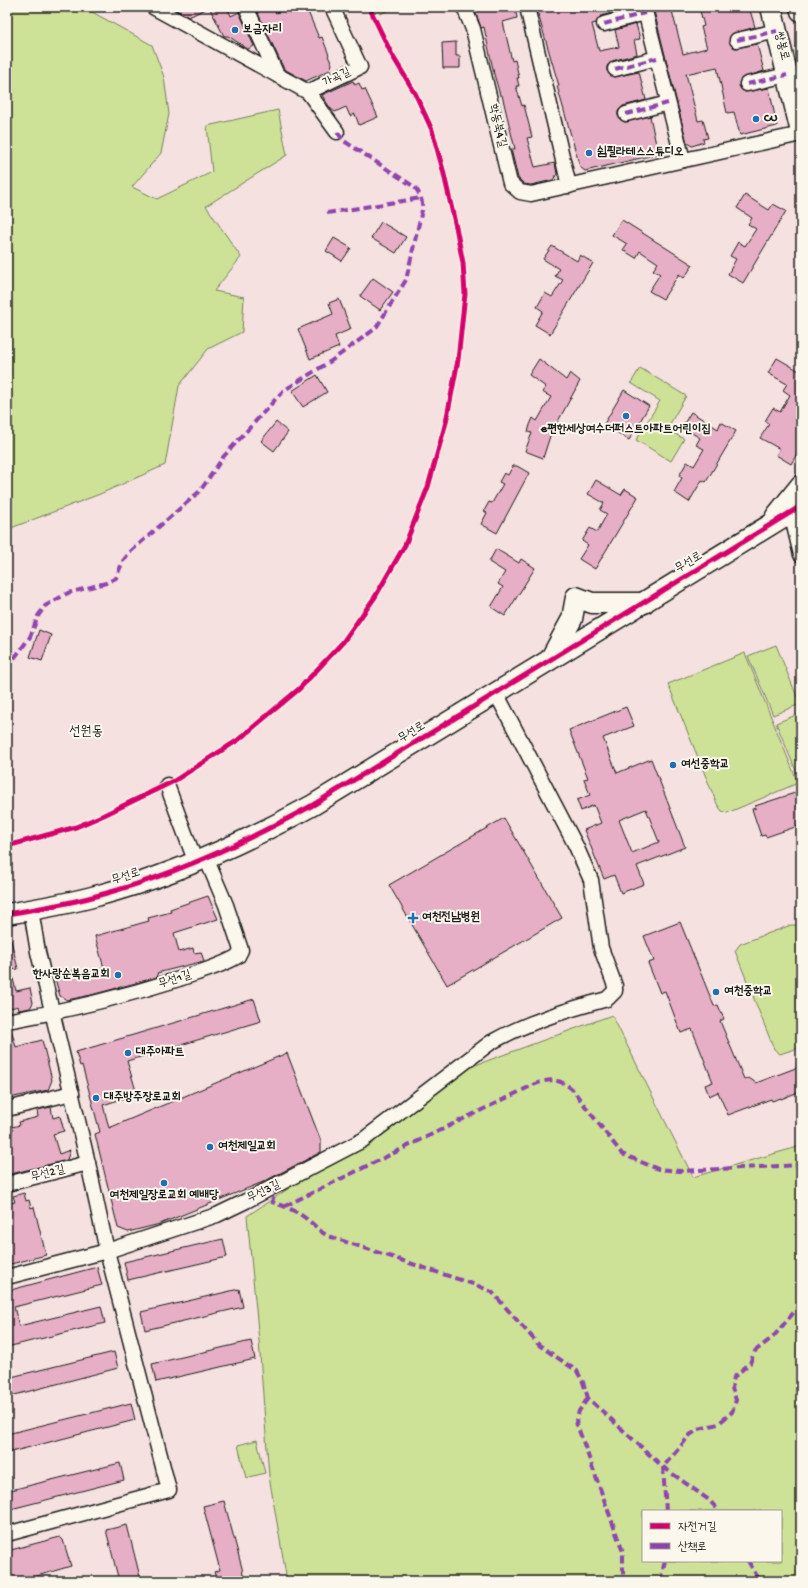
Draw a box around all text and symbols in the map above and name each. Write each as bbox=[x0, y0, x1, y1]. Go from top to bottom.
place label: 보금자리 bbox=[243, 22, 282, 37]
marker: 보금자리 bbox=[230, 25, 240, 35]
street label: 쌍봉로 bbox=[771, 30, 791, 62]
street label: 가곡길 bbox=[321, 65, 353, 91]
street label: 학동북4길 bbox=[485, 103, 509, 149]
place label: CU bbox=[763, 112, 778, 126]
marker: CU bbox=[751, 114, 761, 124]
place label: 쉼필라테스스튜디오 bbox=[597, 145, 684, 160]
marker: 쉼필라테스스튜디오 bbox=[584, 148, 594, 158]
marker: e편한세상여수더퍼스트아파트어린이집 bbox=[621, 411, 631, 421]
place label: e편한세상여수더퍼스트아파트어린이집 bbox=[540, 422, 711, 437]
street label: 무선로 bbox=[673, 550, 705, 576]
street label: 무선로 bbox=[396, 719, 428, 747]
district label: 선원동 bbox=[69, 724, 103, 741]
place label: 여선중학교 bbox=[681, 758, 729, 772]
marker: 여선중학교 bbox=[668, 760, 678, 770]
street label: 무선로 bbox=[110, 866, 142, 888]
place label: 여천전남병원 bbox=[422, 910, 480, 925]
marker: 여천전남병원 bbox=[407, 912, 419, 924]
place label: 한사랑순복음교회 bbox=[32, 967, 110, 982]
street label: 무선1길 bbox=[157, 968, 194, 992]
marker: 한사랑순복음교회 bbox=[113, 970, 123, 980]
place label: 여천중학교 bbox=[724, 985, 772, 999]
marker: 여천중학교 bbox=[711, 987, 721, 997]
place label: 대주아파트 bbox=[135, 1046, 185, 1060]
marker: 대주아파트 bbox=[123, 1048, 133, 1058]
place label: 대주방주장로교회 bbox=[103, 1091, 181, 1105]
marker: 대주방주장로교회 bbox=[91, 1093, 101, 1103]
place label: 여천제일교회 bbox=[218, 1140, 276, 1154]
marker: 여천제일교회 bbox=[205, 1142, 215, 1152]
street label: 무선2길 bbox=[29, 1163, 67, 1185]
marker: 여천제일장로교회 예배당 bbox=[159, 1178, 169, 1188]
street label: 무선3길 bbox=[245, 1178, 283, 1206]
place label: 여천제일장로교회 예배당 bbox=[109, 1189, 219, 1203]
legend bbox=[642, 1510, 782, 1562]
text: 자전거길 bbox=[678, 1521, 717, 1535]
text: 산책로 bbox=[678, 1541, 707, 1555]

